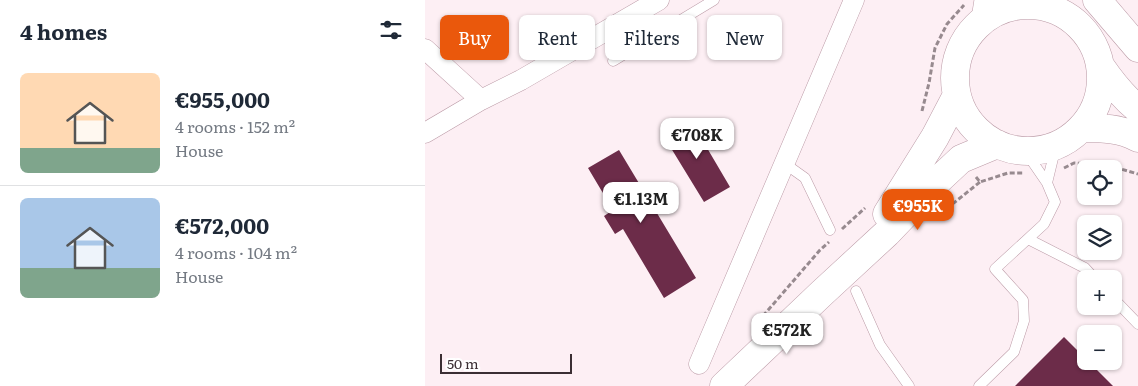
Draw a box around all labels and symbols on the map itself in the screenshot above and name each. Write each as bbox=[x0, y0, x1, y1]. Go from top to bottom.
pin: €708K bbox=[662, 118, 732, 160]
pin: €1.13M bbox=[600, 182, 682, 224]
pin: €955K bbox=[883, 188, 953, 231]
pin: €572K bbox=[752, 312, 822, 355]
scale bar bbox=[440, 351, 573, 374]

